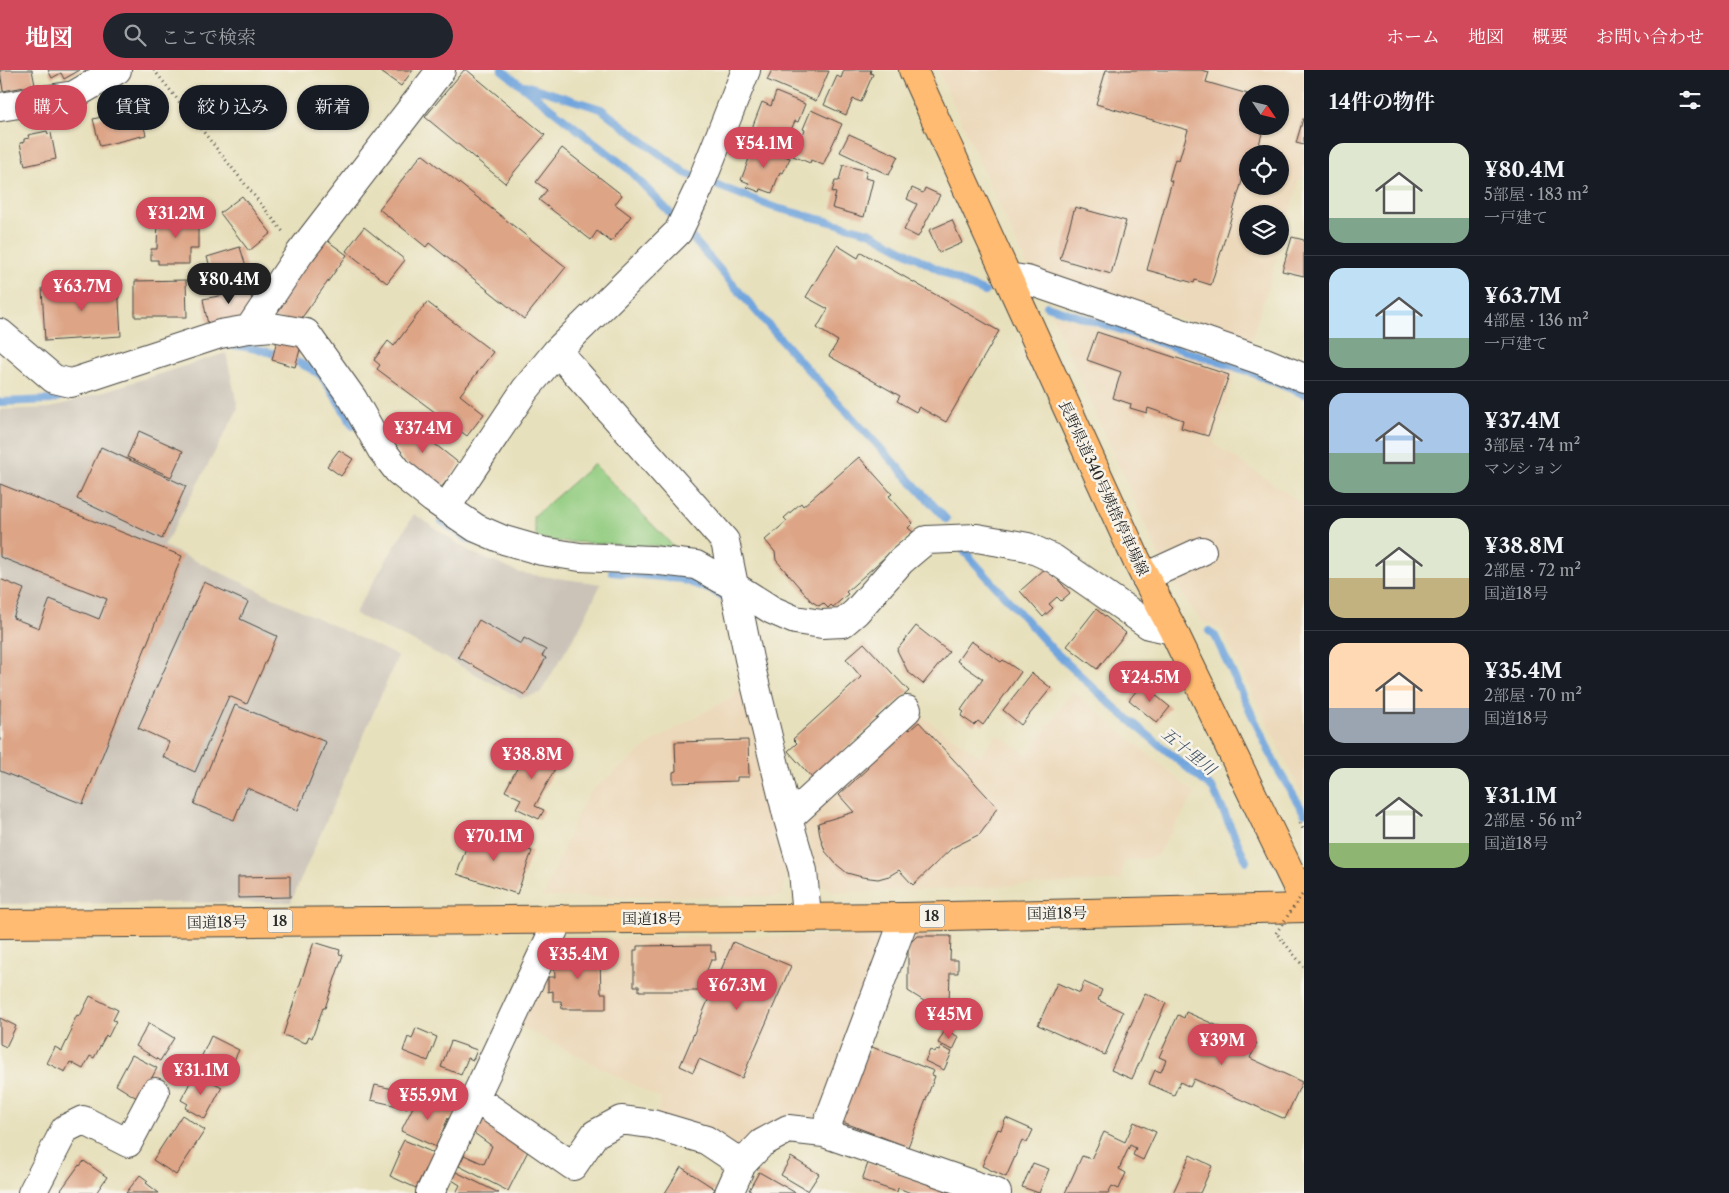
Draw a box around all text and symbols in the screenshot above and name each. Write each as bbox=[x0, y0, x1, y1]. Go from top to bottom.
search box bbox=[103, 13, 453, 58]
icon: search bbox=[121, 21, 149, 49]
text: 地図 bbox=[25, 23, 73, 52]
text: ここで検索 bbox=[161, 26, 256, 49]
text: ホーム bbox=[1386, 26, 1440, 48]
text: 地図 bbox=[1468, 26, 1504, 48]
text: 概要 bbox=[1532, 26, 1568, 48]
text: お問い合わせ bbox=[1596, 26, 1704, 48]
chip: 購入 bbox=[15, 85, 87, 130]
chip: 賃貸 bbox=[97, 85, 169, 130]
chip: 絞り込み bbox=[179, 85, 287, 130]
chip: 新着 bbox=[297, 85, 369, 130]
north arrow bbox=[1239, 85, 1289, 135]
map controls bbox=[1239, 85, 1289, 255]
icon: filters bbox=[1676, 86, 1704, 114]
text: 14件の物件 bbox=[1329, 89, 1435, 114]
pin: ¥54.1M bbox=[723, 126, 805, 169]
text: ¥54.1M bbox=[735, 133, 793, 153]
button: locate bbox=[1239, 145, 1289, 195]
text: ¥80.4M bbox=[1484, 157, 1565, 182]
icon: home bbox=[1369, 163, 1429, 223]
text: 5部屋 · 183 m² bbox=[1484, 184, 1588, 204]
pin: ¥31.2M bbox=[135, 196, 217, 239]
text: ¥31.2M bbox=[147, 203, 205, 223]
button: layers bbox=[1239, 205, 1289, 255]
text: 一戸建て bbox=[1484, 207, 1548, 227]
pin: ¥80.4M bbox=[188, 262, 270, 305]
text: ¥80.4M bbox=[198, 269, 260, 289]
pin: ¥63.7M bbox=[41, 270, 123, 312]
text: ¥63.7M bbox=[52, 276, 112, 296]
text: ¥63.7M bbox=[1484, 283, 1562, 308]
icon: home bbox=[1369, 288, 1429, 348]
text: 4部屋 · 136 m² bbox=[1484, 310, 1589, 330]
text: 一戸建て bbox=[1484, 333, 1548, 353]
street label: 長野県道340号姨捨停車場線 bbox=[1055, 397, 1153, 579]
text: ¥37.4M bbox=[1484, 408, 1561, 433]
pin: ¥37.4M bbox=[382, 412, 464, 454]
icon: home bbox=[1369, 413, 1429, 473]
text: ¥37.4M bbox=[394, 418, 452, 438]
text: 3部屋 · 74 m² bbox=[1484, 435, 1580, 455]
text: マンション bbox=[1484, 458, 1563, 478]
text: ¥38.8M bbox=[1484, 533, 1564, 558]
icon: home bbox=[1369, 538, 1429, 598]
text: 2部屋 · 72 m² bbox=[1484, 560, 1581, 580]
text: 国道18号 bbox=[1484, 583, 1548, 603]
text: ¥35.4M bbox=[1484, 658, 1562, 683]
pin: ¥24.5M bbox=[1109, 660, 1191, 703]
icon: home bbox=[1369, 663, 1429, 723]
text: ¥24.5M bbox=[1120, 667, 1180, 687]
text: 2部屋 · 70 m² bbox=[1484, 685, 1582, 705]
text: 国道18号 bbox=[1484, 708, 1548, 728]
water label: 五十里川 bbox=[1158, 723, 1222, 780]
pin: ¥38.8M bbox=[491, 738, 573, 780]
text: ¥38.8M bbox=[501, 744, 563, 764]
text: ¥31.1M bbox=[1484, 783, 1557, 808]
icon: home bbox=[1369, 788, 1429, 848]
text: 2部屋 · 56 m² bbox=[1484, 810, 1582, 830]
pin: ¥70.1M bbox=[453, 820, 535, 862]
text: ¥70.1M bbox=[465, 826, 523, 846]
text: 国道18号 bbox=[1484, 833, 1548, 853]
street label: 国道18号 bbox=[1027, 903, 1087, 923]
road number: 18 bbox=[920, 904, 944, 928]
road number: 18 bbox=[268, 909, 292, 932]
street label: 国道18号 bbox=[622, 909, 682, 928]
street label: 国道18号 bbox=[187, 912, 247, 932]
pin: ¥35.4M bbox=[537, 938, 619, 980]
text: ¥35.4M bbox=[548, 944, 608, 964]
pin: ¥67.3M bbox=[696, 968, 778, 1011]
text: ¥67.3M bbox=[708, 975, 766, 995]
pin: ¥45M bbox=[919, 998, 979, 1040]
text: ¥45M bbox=[926, 1004, 972, 1024]
pin: ¥39M bbox=[1192, 1024, 1252, 1066]
text: ¥39M bbox=[1199, 1030, 1245, 1050]
pin: ¥31.1M bbox=[160, 1054, 242, 1096]
text: ¥31.1M bbox=[173, 1060, 229, 1080]
pin: ¥55.9M bbox=[387, 1078, 469, 1121]
text: ¥55.9M bbox=[398, 1085, 458, 1105]

